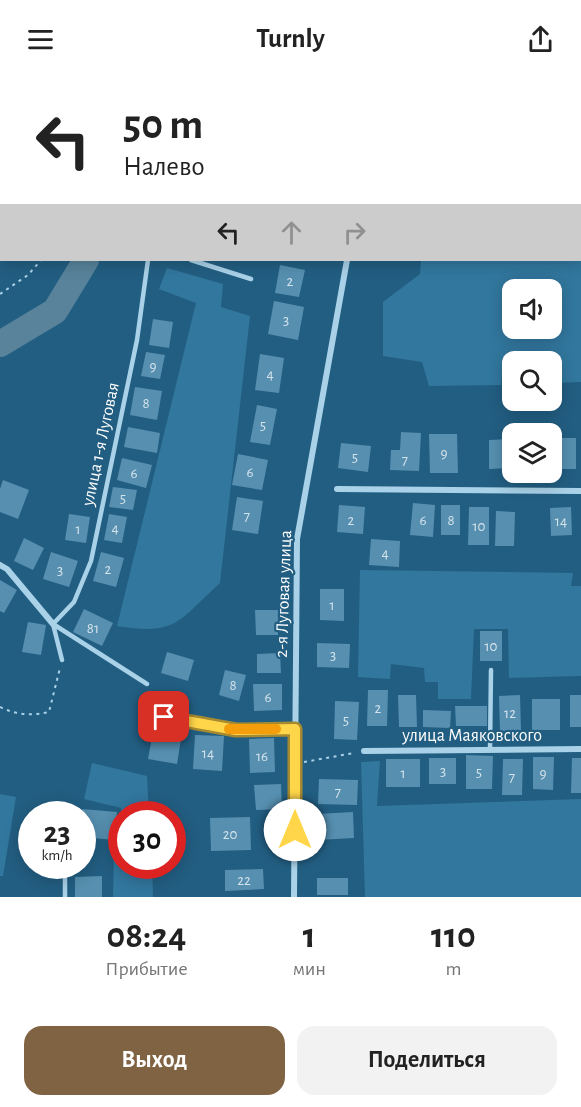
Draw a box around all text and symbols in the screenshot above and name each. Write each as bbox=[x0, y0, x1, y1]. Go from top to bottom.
icon: menu bbox=[24, 23, 57, 56]
icon: share bbox=[524, 23, 557, 56]
text: Turnly bbox=[256, 25, 325, 52]
icon: left bbox=[24, 102, 102, 180]
text: 50 m bbox=[123, 104, 203, 146]
text: Налево bbox=[123, 153, 205, 180]
icon: left bbox=[212, 216, 245, 249]
icon: ahead bbox=[275, 216, 308, 249]
icon: right bbox=[338, 216, 371, 249]
house number: 2 bbox=[287, 274, 294, 289]
map controls bbox=[502, 279, 562, 483]
button: sound bbox=[502, 279, 562, 339]
house number: 3 bbox=[283, 313, 289, 328]
button: search bbox=[502, 351, 562, 411]
house number: 9 bbox=[149, 359, 157, 374]
house number: 4 bbox=[266, 367, 274, 382]
street label: улица 1-я Луговая bbox=[79, 381, 123, 509]
house number: 8 bbox=[142, 396, 150, 411]
house number: 5 bbox=[260, 418, 266, 433]
button: layers bbox=[502, 423, 562, 483]
house number: 9 bbox=[440, 446, 448, 461]
house number: 5 bbox=[352, 450, 358, 465]
house number: 7 bbox=[402, 453, 408, 468]
house number: 6 bbox=[246, 465, 254, 480]
house number: 6 bbox=[130, 466, 138, 481]
house number: 5 bbox=[120, 491, 126, 506]
house number: 7 bbox=[244, 509, 250, 524]
house number: 2 bbox=[348, 513, 355, 528]
house number: 6 bbox=[419, 513, 427, 528]
house number: 8 bbox=[447, 513, 455, 528]
house number: 14 bbox=[555, 514, 567, 529]
house number: 10 bbox=[472, 519, 486, 534]
house number: 4 bbox=[111, 521, 119, 536]
house number: 1 bbox=[75, 522, 81, 537]
street label: 2-я Луговая улица bbox=[273, 530, 295, 658]
house number: 4 bbox=[381, 546, 389, 561]
house number: 2 bbox=[105, 562, 112, 577]
house number: 3 bbox=[57, 563, 63, 578]
house number: 1 bbox=[329, 598, 335, 613]
house number: 81 bbox=[87, 621, 99, 636]
house number: 10 bbox=[484, 639, 498, 654]
house number: 3 bbox=[330, 648, 336, 663]
house number: 8 bbox=[229, 678, 237, 693]
house number: 6 bbox=[264, 690, 272, 705]
pin bbox=[138, 691, 189, 742]
icon: arrive bbox=[147, 700, 180, 733]
house number: 2 bbox=[375, 701, 382, 716]
house number: 12 bbox=[504, 706, 516, 721]
house number: 5 bbox=[343, 713, 349, 728]
street label: улица Маяковского bbox=[401, 727, 542, 745]
house number: 14 bbox=[202, 746, 214, 761]
house number: 16 bbox=[256, 749, 268, 764]
house number: 3 bbox=[440, 764, 446, 779]
house number: 5 bbox=[476, 765, 482, 780]
house number: 1 bbox=[400, 766, 406, 781]
house number: 9 bbox=[539, 766, 547, 781]
house number: 7 bbox=[509, 770, 515, 785]
house number: 7 bbox=[335, 785, 341, 800]
position arrow bbox=[263, 798, 327, 862]
speed limit sign: 30 bbox=[108, 801, 186, 879]
text: 23 bbox=[43, 818, 71, 848]
house number: 20 bbox=[223, 827, 237, 842]
text: km/h bbox=[42, 848, 72, 863]
house number: 22 bbox=[237, 873, 251, 888]
text: 08:24 bbox=[106, 918, 186, 954]
text: 1 bbox=[303, 918, 316, 954]
text: 110 bbox=[431, 918, 476, 954]
text: Прибытие bbox=[105, 959, 188, 979]
text: мин bbox=[293, 959, 326, 979]
text: m bbox=[445, 959, 461, 979]
button: Выход bbox=[24, 1026, 285, 1095]
button: Поделиться bbox=[297, 1026, 557, 1095]

